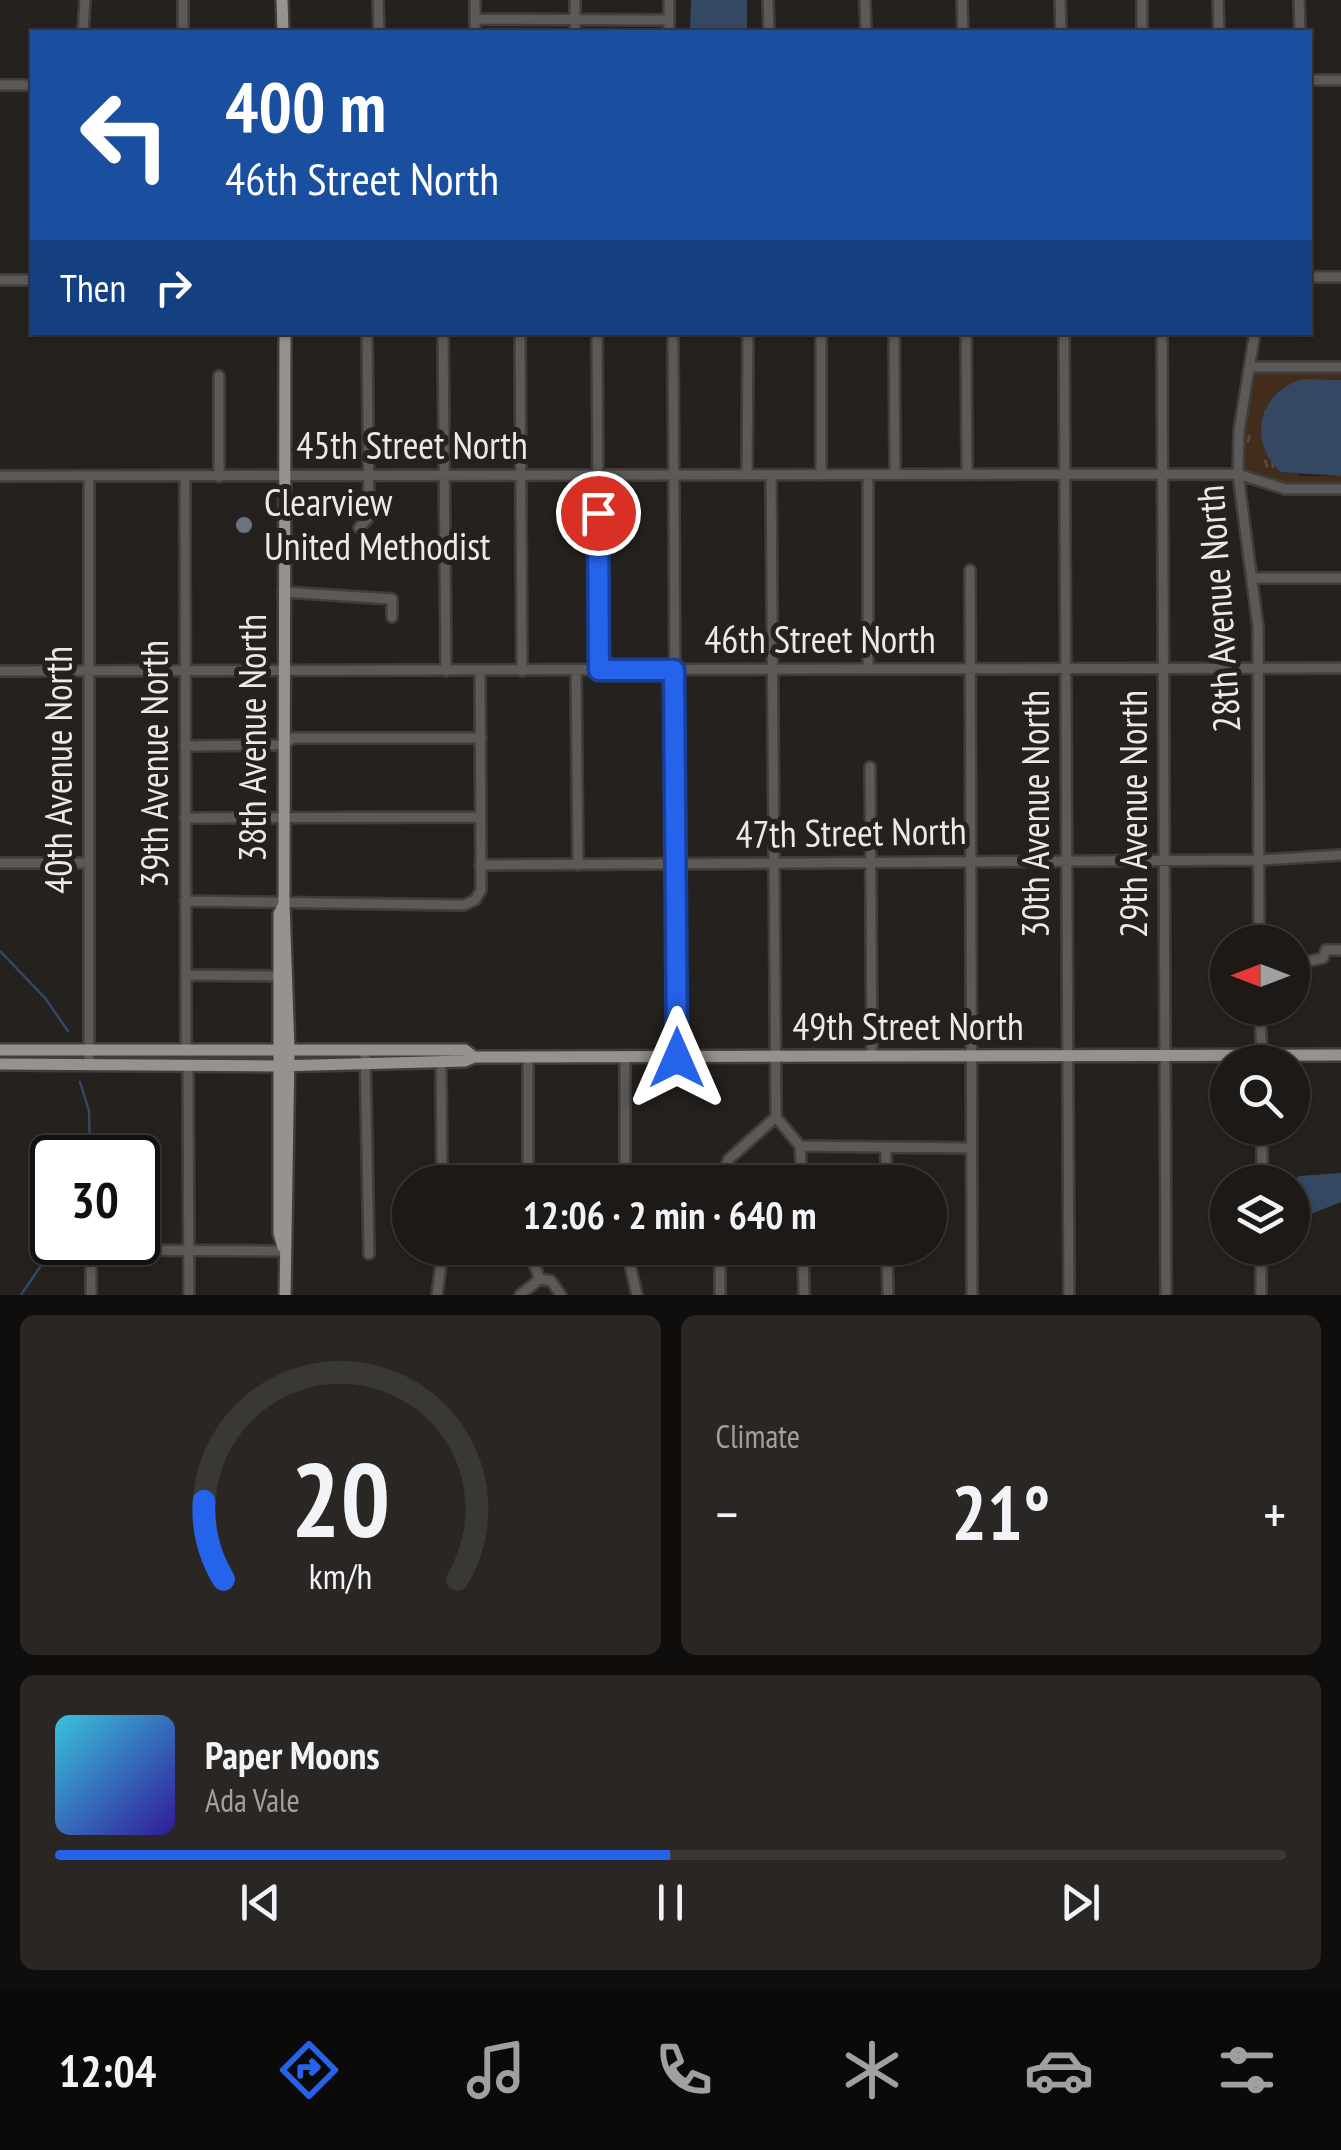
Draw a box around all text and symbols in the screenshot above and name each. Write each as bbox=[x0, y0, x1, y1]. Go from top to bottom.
text: 400 m bbox=[225, 61, 386, 151]
icon: left bbox=[60, 70, 190, 200]
text: 46th Street North bbox=[225, 149, 499, 207]
icon: right bbox=[146, 260, 201, 315]
text: Then bbox=[60, 263, 126, 312]
street label: 45th Street North bbox=[296, 420, 528, 469]
pin bbox=[556, 471, 641, 556]
place label: Clearview United Methodist bbox=[264, 477, 491, 570]
street label: 28th Avenue North bbox=[1184, 484, 1251, 734]
icon: arrive bbox=[571, 486, 626, 541]
marker: Clearview United Methodist bbox=[233, 514, 255, 536]
street label: 38th Avenue North bbox=[227, 614, 276, 862]
street label: 46th Street North bbox=[704, 614, 936, 663]
street label: 39th Avenue North bbox=[129, 640, 178, 888]
street label: 40th Avenue North bbox=[33, 646, 82, 894]
street label: 30th Avenue North bbox=[1010, 690, 1059, 938]
street label: 29th Avenue North bbox=[1108, 690, 1157, 938]
street label: 47th Street North bbox=[735, 805, 967, 858]
north arrow bbox=[1210, 925, 1310, 1025]
map controls bbox=[1210, 925, 1310, 1265]
street label: 49th Street North bbox=[792, 1001, 1024, 1050]
position arrow bbox=[625, 1006, 729, 1110]
button: search bbox=[1210, 1045, 1310, 1145]
speed limit sign: 30 bbox=[30, 1135, 160, 1265]
button: layers bbox=[1210, 1165, 1310, 1265]
text: 12:06 · 2 min · 640 m bbox=[523, 1190, 816, 1239]
text: Climate bbox=[716, 1415, 800, 1457]
text: 20 bbox=[291, 1431, 390, 1566]
text: 21° bbox=[951, 1464, 1050, 1561]
text: − bbox=[716, 1478, 738, 1549]
text: + bbox=[1263, 1478, 1286, 1549]
text: km/h bbox=[309, 1553, 372, 1599]
text: Paper Moons bbox=[205, 1730, 380, 1779]
text: Ada Vale bbox=[205, 1779, 300, 1821]
icon: previous bbox=[233, 1875, 288, 1930]
icon: pause bbox=[643, 1875, 698, 1930]
icon: next bbox=[1053, 1875, 1108, 1930]
icon: directions bbox=[274, 2035, 344, 2105]
icon: music bbox=[461, 2035, 531, 2105]
icon: phone bbox=[649, 2035, 719, 2105]
icon: climate bbox=[837, 2035, 907, 2105]
icon: car bbox=[1024, 2035, 1094, 2105]
icon: filters bbox=[1212, 2035, 1282, 2105]
text: 12:04 bbox=[59, 2041, 156, 2099]

